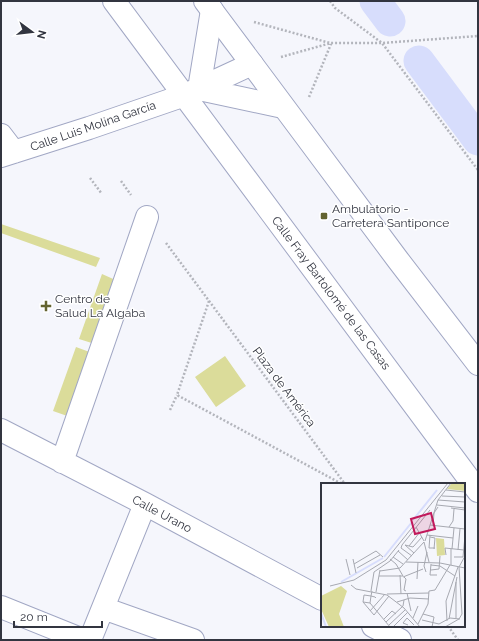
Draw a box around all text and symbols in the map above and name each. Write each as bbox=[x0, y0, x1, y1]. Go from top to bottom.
north arrow bbox=[12, 12, 52, 52]
text: N bbox=[34, 29, 49, 40]
street label: Calle Luis Molina García bbox=[28, 98, 158, 154]
place label: Ambulatorio - Carretera Santiponce bbox=[332, 202, 449, 230]
marker: Ambulatorio - Carretera Santiponce bbox=[319, 211, 329, 221]
street label: Calle Fray Bartolomé de las Casas bbox=[269, 214, 393, 373]
place label: Centro de Salud La Algaba bbox=[55, 292, 145, 320]
marker: Centro de Salud La Algaba bbox=[40, 300, 52, 312]
street label: Plaza de América bbox=[249, 344, 319, 430]
inset map bbox=[321, 483, 465, 627]
street label: Calle Urano bbox=[130, 492, 194, 536]
scale bar bbox=[14, 603, 102, 629]
text: 20 m bbox=[20, 610, 48, 624]

